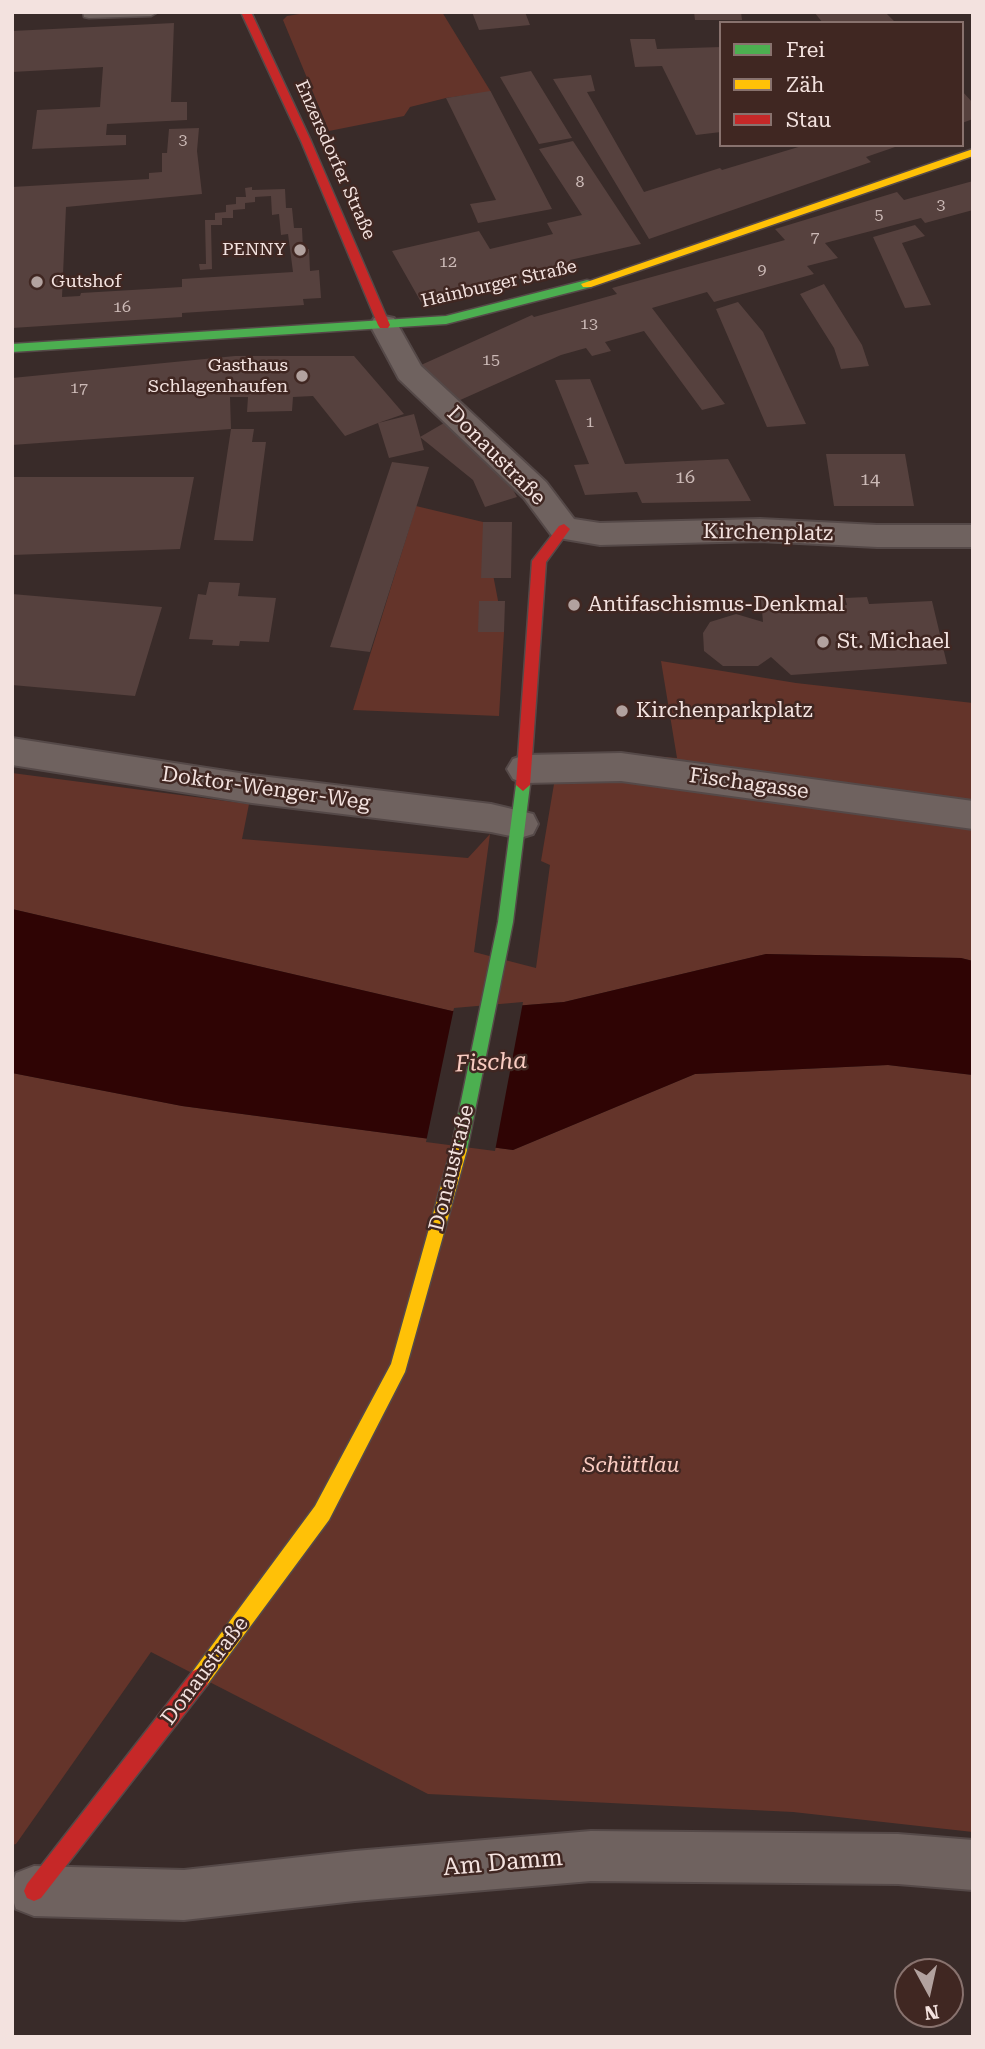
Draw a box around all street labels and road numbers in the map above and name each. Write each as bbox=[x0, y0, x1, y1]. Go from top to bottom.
street label: Enzersdorfer Straße bbox=[290, 77, 380, 243]
street label: Hainburger Straße bbox=[419, 256, 579, 312]
street label: Donaustraße bbox=[441, 401, 551, 511]
street label: Kirchenplatz bbox=[703, 519, 833, 547]
street label: Doktor-Wenger-Weg bbox=[160, 762, 372, 816]
street label: Fischagasse bbox=[688, 763, 810, 805]
street label: Donaustraße bbox=[424, 1102, 480, 1234]
street label: Donaustraße bbox=[156, 1612, 254, 1730]
street label: Am Damm bbox=[442, 1843, 564, 1883]

